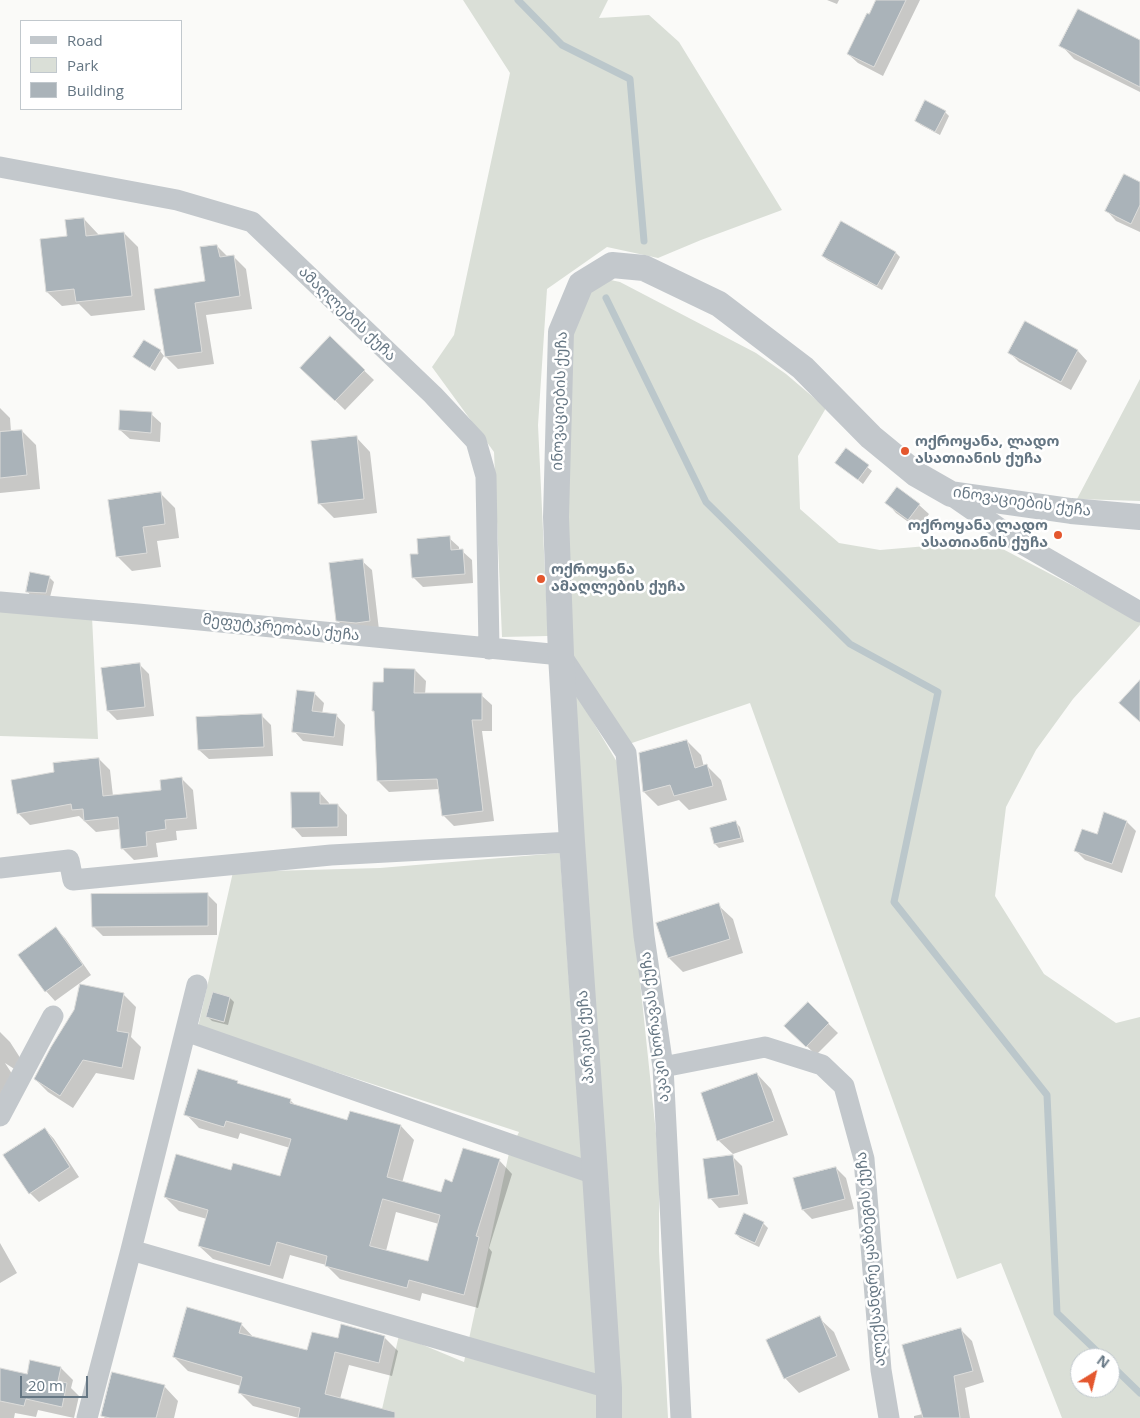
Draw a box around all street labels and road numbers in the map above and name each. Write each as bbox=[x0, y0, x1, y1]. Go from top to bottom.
street label: ამაღლების ქუჩა bbox=[295, 263, 399, 365]
street label: ინოვაციების ქუჩა bbox=[549, 331, 571, 471]
street label: ინოვაციების ქუჩა bbox=[952, 483, 1092, 521]
street label: მეფუტკრეობას ქუჩა bbox=[202, 611, 360, 645]
street label: აკაკი ხორავას ქუჩა bbox=[637, 951, 673, 1103]
street label: პარკის ქუჩა bbox=[574, 989, 598, 1085]
street label: ალექსანდრე ყაზბეგის ქუჩა bbox=[853, 1151, 889, 1367]

